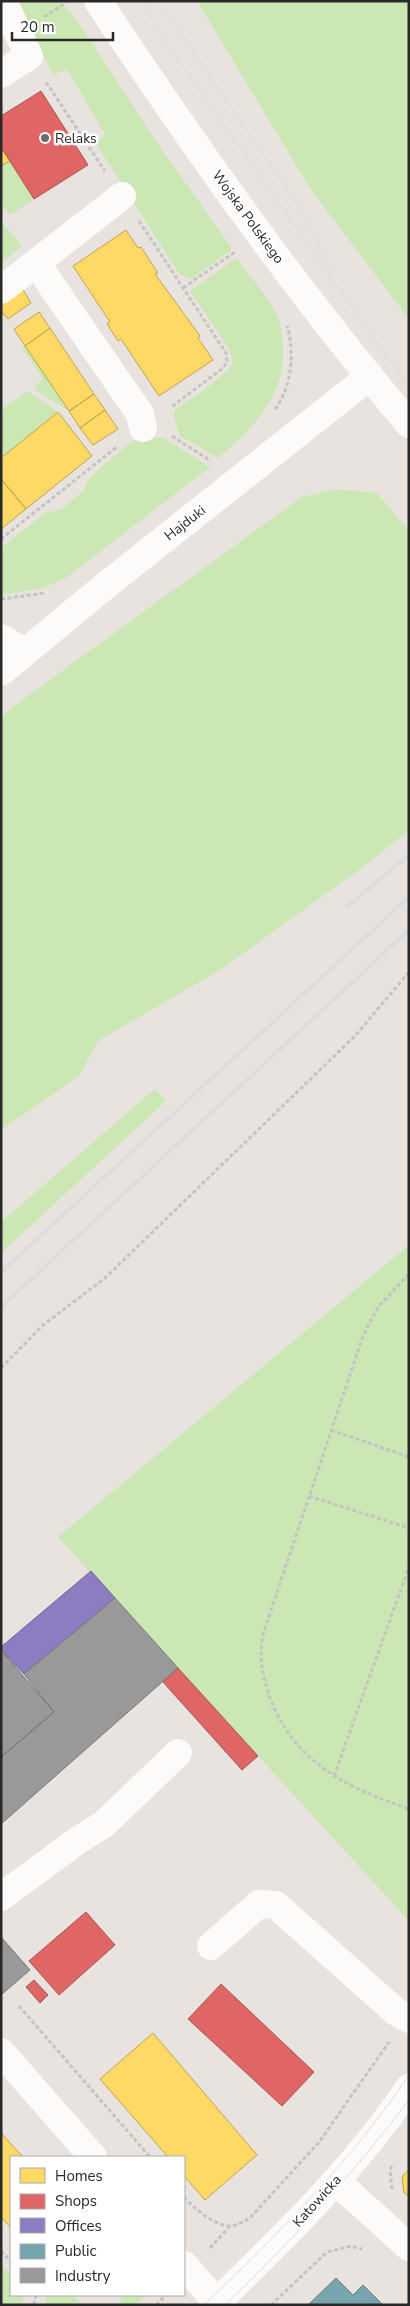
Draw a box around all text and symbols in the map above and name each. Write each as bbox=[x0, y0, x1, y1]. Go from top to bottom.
scale bar bbox=[12, 10, 114, 42]
text: 20 m bbox=[20, 17, 55, 37]
place label: Relaks bbox=[55, 129, 97, 148]
marker: Relaks bbox=[39, 132, 51, 144]
street label: Wojska Polskiego bbox=[208, 166, 288, 268]
street label: Hajduki bbox=[160, 501, 210, 545]
legend bbox=[10, 2156, 185, 2296]
text: Homes bbox=[55, 2166, 103, 2186]
street label: Katowicka bbox=[288, 2171, 346, 2231]
text: Shops bbox=[55, 2191, 97, 2211]
text: Offices bbox=[55, 2216, 102, 2236]
text: Public bbox=[55, 2241, 96, 2261]
text: Industry bbox=[55, 2266, 111, 2286]

